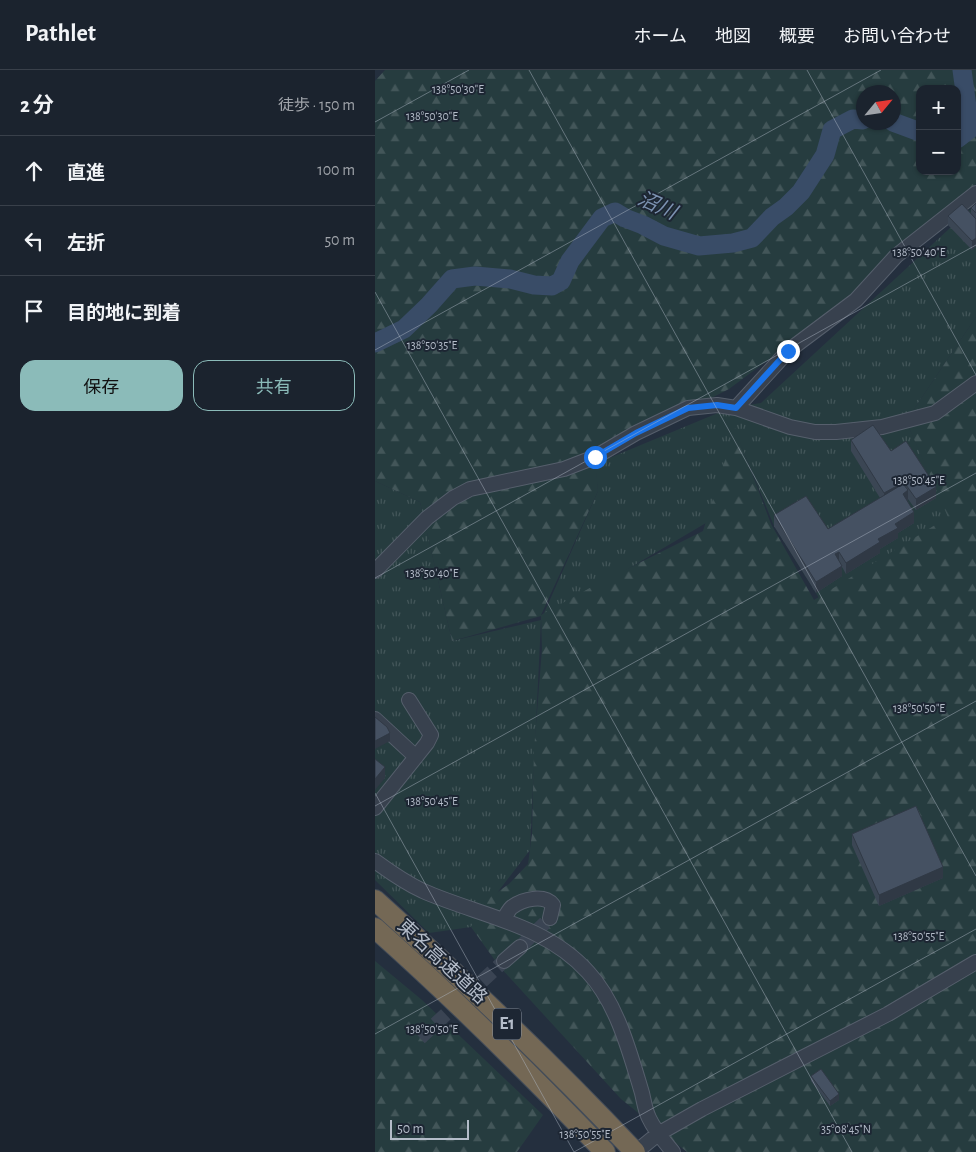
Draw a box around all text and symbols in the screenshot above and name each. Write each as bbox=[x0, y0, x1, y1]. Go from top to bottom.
text: Pathlet bbox=[25, 22, 96, 46]
text: ホーム bbox=[634, 28, 687, 46]
text: 地図 bbox=[715, 28, 751, 46]
text: 概要 bbox=[779, 28, 815, 46]
text: お問い合わせ bbox=[843, 28, 951, 46]
text: 138°50'30"E bbox=[432, 83, 484, 95]
north arrow bbox=[856, 85, 901, 130]
map controls bbox=[916, 85, 961, 175]
button: + bbox=[916, 85, 961, 130]
text: 2 分 bbox=[20, 95, 54, 116]
text: 徒歩 · 150 m bbox=[278, 97, 355, 113]
text: 138°50'30"E bbox=[406, 110, 458, 122]
button: − bbox=[916, 130, 961, 175]
icon: ahead bbox=[20, 157, 48, 185]
text: 100 m bbox=[317, 162, 355, 178]
text: 直進 bbox=[67, 164, 105, 183]
water label: 沼川 bbox=[635, 188, 682, 224]
icon: left bbox=[20, 227, 48, 255]
text: 50 m bbox=[324, 232, 355, 248]
text: 左折 bbox=[67, 234, 105, 253]
text: 138°50'40"E bbox=[893, 246, 946, 258]
icon: arrive bbox=[20, 297, 48, 325]
text: 目的地に到着 bbox=[67, 304, 181, 323]
text: 138°50'35"E bbox=[407, 339, 458, 351]
route end bbox=[777, 340, 800, 363]
button: 保存 bbox=[20, 360, 183, 411]
button: 共有 bbox=[193, 360, 355, 411]
route start bbox=[584, 446, 607, 469]
text: 138°50'45"E bbox=[893, 474, 945, 486]
text: 138°50'40"E bbox=[406, 567, 459, 579]
text: 138°50'50"E bbox=[893, 702, 945, 714]
text: 138°50'45"E bbox=[406, 795, 458, 807]
street label: 東名高速道路 bbox=[394, 915, 492, 1008]
text: 138°50'55"E bbox=[894, 930, 945, 942]
road number: E1 bbox=[493, 1009, 521, 1040]
text: 138°50'50"E bbox=[406, 1023, 458, 1035]
scale bar bbox=[390, 1117, 469, 1140]
text: 50 m bbox=[397, 1122, 424, 1136]
text: 35°08'45"N bbox=[821, 1123, 871, 1135]
text: 138°50'55"E bbox=[560, 1128, 611, 1140]

